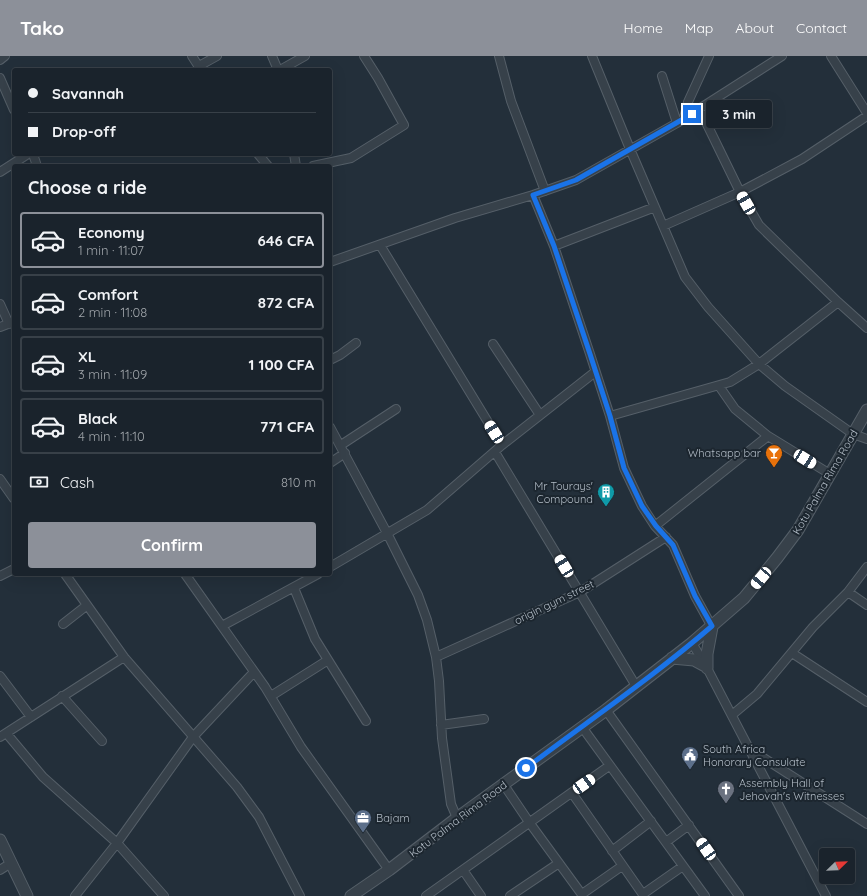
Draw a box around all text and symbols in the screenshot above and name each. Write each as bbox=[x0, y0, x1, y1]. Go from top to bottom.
text: Tako bbox=[20, 16, 64, 40]
text: Home bbox=[624, 19, 663, 37]
text: Map bbox=[685, 19, 713, 37]
text: About bbox=[735, 19, 774, 37]
text: Contact bbox=[796, 19, 847, 37]
text: Savannah bbox=[52, 84, 124, 103]
callout: 3 min bbox=[706, 100, 772, 128]
route end bbox=[683, 105, 701, 123]
text: 3 min bbox=[722, 106, 756, 122]
text: Drop-off bbox=[52, 122, 116, 141]
text: Choose a ride bbox=[28, 176, 147, 199]
car bbox=[735, 190, 757, 216]
icon: car bbox=[30, 222, 66, 258]
text: Economy bbox=[78, 223, 145, 242]
text: 646 CFA bbox=[257, 231, 314, 250]
text: 1 min · 11:07 bbox=[78, 242, 144, 258]
icon: car bbox=[30, 284, 66, 320]
text: Comfort bbox=[78, 285, 139, 304]
text: 872 CFA bbox=[258, 293, 314, 312]
text: 2 min · 11:08 bbox=[78, 304, 147, 320]
icon: car bbox=[30, 346, 66, 382]
text: XL bbox=[78, 347, 96, 366]
text: 1 100 CFA bbox=[249, 355, 314, 374]
text: 3 min · 11:09 bbox=[78, 366, 147, 382]
icon: car bbox=[30, 408, 66, 444]
text: Black bbox=[78, 409, 118, 428]
text: 771 CFA bbox=[260, 417, 314, 436]
car bbox=[483, 419, 505, 445]
street label: Kotu Palma Rima Road bbox=[789, 427, 861, 537]
text: 4 min · 11:10 bbox=[78, 428, 145, 444]
bar icon: Whatsapp bar bbox=[764, 443, 784, 468]
place label: Whatsapp bar bbox=[688, 446, 762, 460]
car bbox=[792, 448, 818, 470]
icon: cash bbox=[28, 471, 50, 493]
text: Cash bbox=[60, 473, 94, 492]
text: 810 m bbox=[281, 474, 316, 490]
place label: Mr Tourays' Compound bbox=[534, 479, 593, 506]
building icon: Mr Tourays' Compound bbox=[596, 482, 616, 507]
button: Confirm bbox=[28, 522, 316, 568]
car bbox=[553, 553, 575, 579]
car bbox=[749, 565, 773, 591]
street label: origin gym street bbox=[512, 577, 596, 627]
place label: South Africa Honorary Consulate bbox=[703, 742, 806, 769]
public building icon: South Africa Honorary Consulate bbox=[680, 745, 700, 770]
route start bbox=[517, 759, 535, 777]
car bbox=[571, 772, 597, 796]
place label: Assembly Hall of Jehovah's Witnesses bbox=[739, 776, 844, 803]
street label: Kotu Palma Rima Road bbox=[406, 778, 510, 860]
church icon: Assembly Hall of Jehovah's Witnesses bbox=[716, 779, 736, 804]
office icon: Bajam bbox=[353, 808, 373, 833]
place label: Bajam bbox=[376, 811, 410, 825]
car bbox=[694, 836, 718, 862]
north arrow bbox=[819, 848, 855, 884]
map controls bbox=[819, 848, 855, 884]

